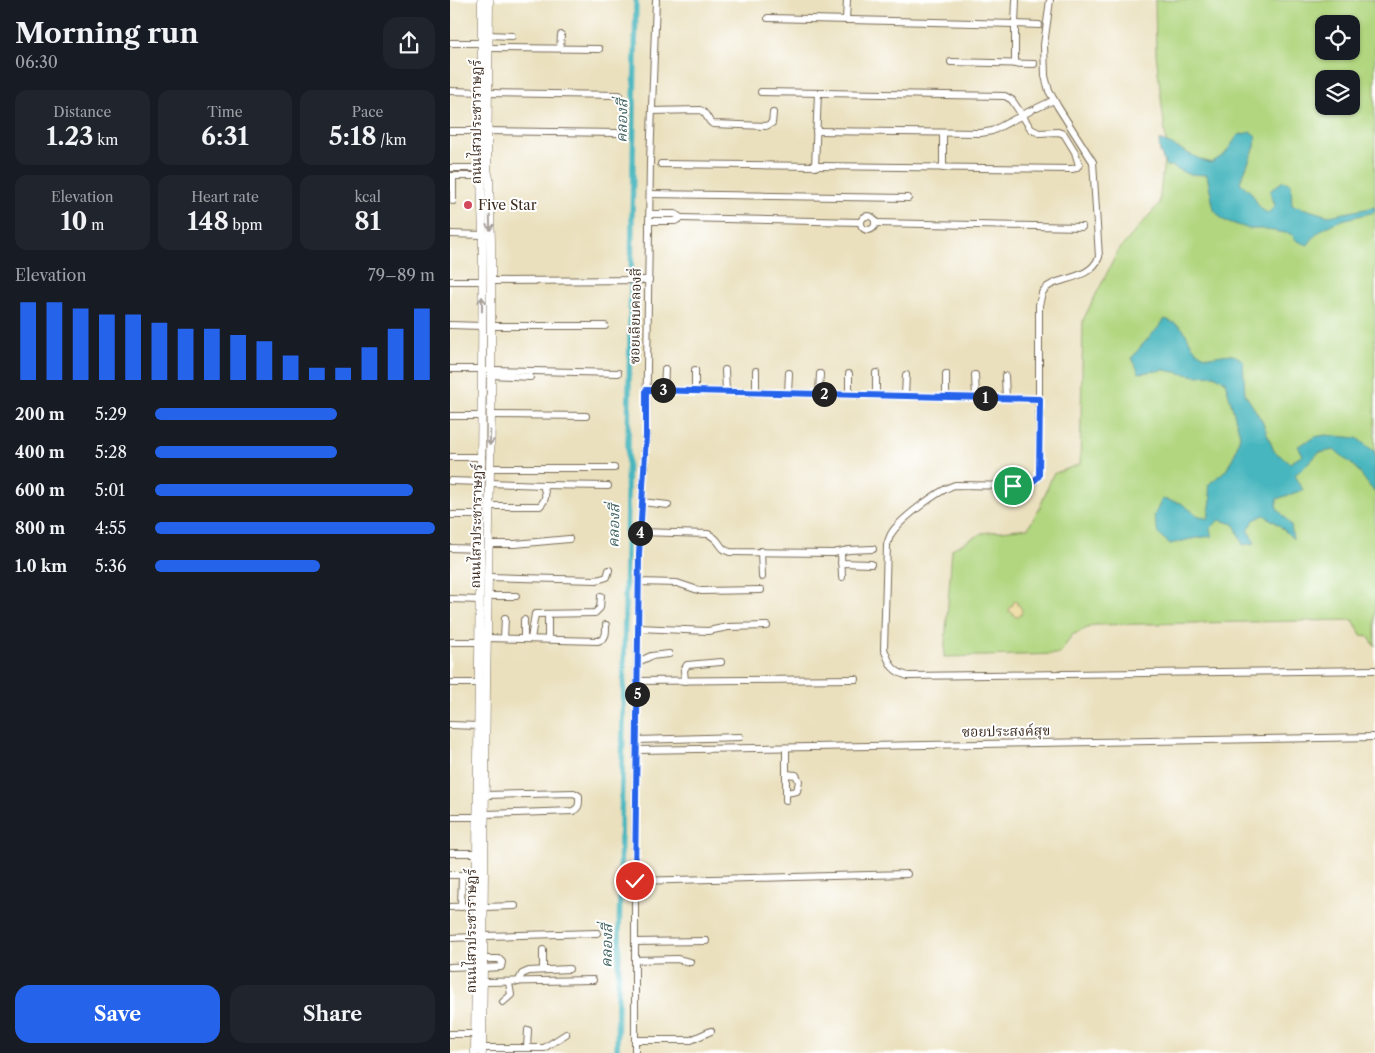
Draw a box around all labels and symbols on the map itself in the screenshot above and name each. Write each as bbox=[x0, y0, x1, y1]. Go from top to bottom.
street label: ถนนไสวประชาราษฎร์ bbox=[466, 59, 485, 184]
water label: คลองสี่ bbox=[611, 96, 631, 143]
place label: Five Star bbox=[478, 196, 537, 214]
marker: Five Star bbox=[462, 199, 474, 211]
one-way arrow bbox=[486, 215, 495, 231]
street label: ซอยเลียบคลองสี่ bbox=[624, 267, 645, 364]
one-way arrow bbox=[477, 297, 487, 313]
pin: 3 bbox=[650, 378, 676, 402]
pin: 2 bbox=[812, 382, 836, 406]
pin: 1 bbox=[972, 386, 998, 410]
one-way arrow bbox=[485, 430, 494, 446]
street label: ถนนไสวประชาราษฎร์ bbox=[465, 463, 486, 589]
pin bbox=[992, 465, 1034, 507]
water label: คลองสี่ bbox=[603, 501, 623, 548]
pin: 4 bbox=[628, 520, 652, 546]
pin: 5 bbox=[624, 682, 650, 706]
street label: ซอยประสงค์สุข bbox=[962, 721, 1050, 741]
pin bbox=[614, 860, 656, 902]
street label: ถนนไสวประชาราษฎร์ bbox=[461, 868, 480, 993]
water label: คลองสี่ bbox=[596, 921, 616, 968]

